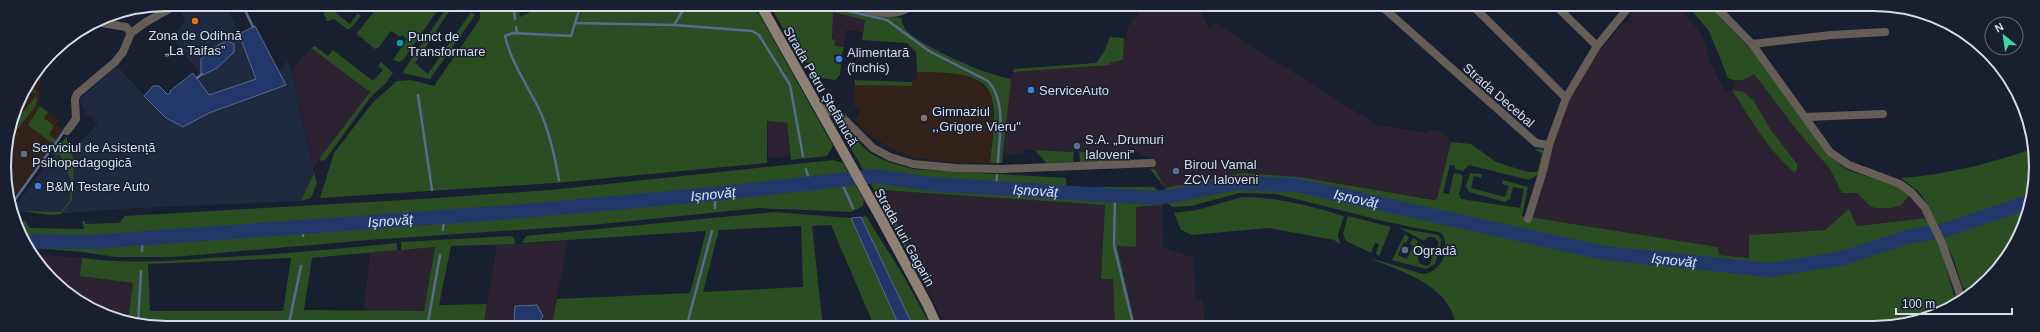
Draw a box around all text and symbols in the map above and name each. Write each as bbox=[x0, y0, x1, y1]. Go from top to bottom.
marker: Zona de Odihnă „La Taifas” bbox=[190, 16, 200, 26]
north arrow bbox=[1984, 16, 2024, 56]
text: N bbox=[1993, 20, 2006, 34]
street label: Strada Petru Ștefănucă bbox=[780, 24, 861, 149]
place label: Zona de Odihnă „La Taifas” bbox=[148, 28, 242, 58]
place label: Punct de Transformare bbox=[408, 29, 486, 59]
marker: Punct de Transformare bbox=[395, 38, 405, 48]
place label: Alimentară (închis) bbox=[847, 45, 910, 75]
marker: Alimentară (închis) bbox=[834, 54, 844, 64]
street label: Strada Decebal bbox=[1460, 60, 1537, 131]
place label: ServiceAuto bbox=[1039, 83, 1109, 98]
marker: ServiceAuto bbox=[1026, 85, 1036, 95]
place label: Gimnaziul ,,Grigore Vieru" bbox=[932, 104, 1021, 134]
marker: Gimnaziul ,,Grigore Vieru" bbox=[919, 113, 929, 123]
place label: S.A. „Drumuri Ialoveni” bbox=[1085, 132, 1164, 162]
place label: Serviciul de Asistență Psihopedagogică bbox=[32, 140, 156, 170]
marker: S.A. „Drumuri Ialoveni” bbox=[1072, 141, 1082, 151]
marker: Serviciul de Asistență Psihopedagogică bbox=[19, 149, 29, 159]
place label: Biroul Vamal ZCV Ialoveni bbox=[1184, 157, 1259, 187]
marker: Biroul Vamal ZCV Ialoveni bbox=[1171, 166, 1181, 176]
place label: B&M Testare Auto bbox=[46, 179, 150, 194]
marker: B&M Testare Auto bbox=[33, 181, 43, 191]
water label: Ișnovăț bbox=[1012, 181, 1059, 200]
water label: Ișnovăț bbox=[690, 184, 738, 204]
street label: Strada Iuri Gagarin bbox=[871, 186, 938, 289]
water label: Ișnovăț bbox=[1332, 186, 1381, 211]
water label: Ișnovăț bbox=[367, 211, 414, 230]
place label: Ogradă bbox=[1413, 243, 1457, 258]
marker: Ogradă bbox=[1400, 245, 1410, 255]
water label: Ișnovăț bbox=[1651, 250, 1698, 271]
scale bar bbox=[1896, 290, 2012, 316]
text: 100 m bbox=[1902, 297, 1935, 311]

